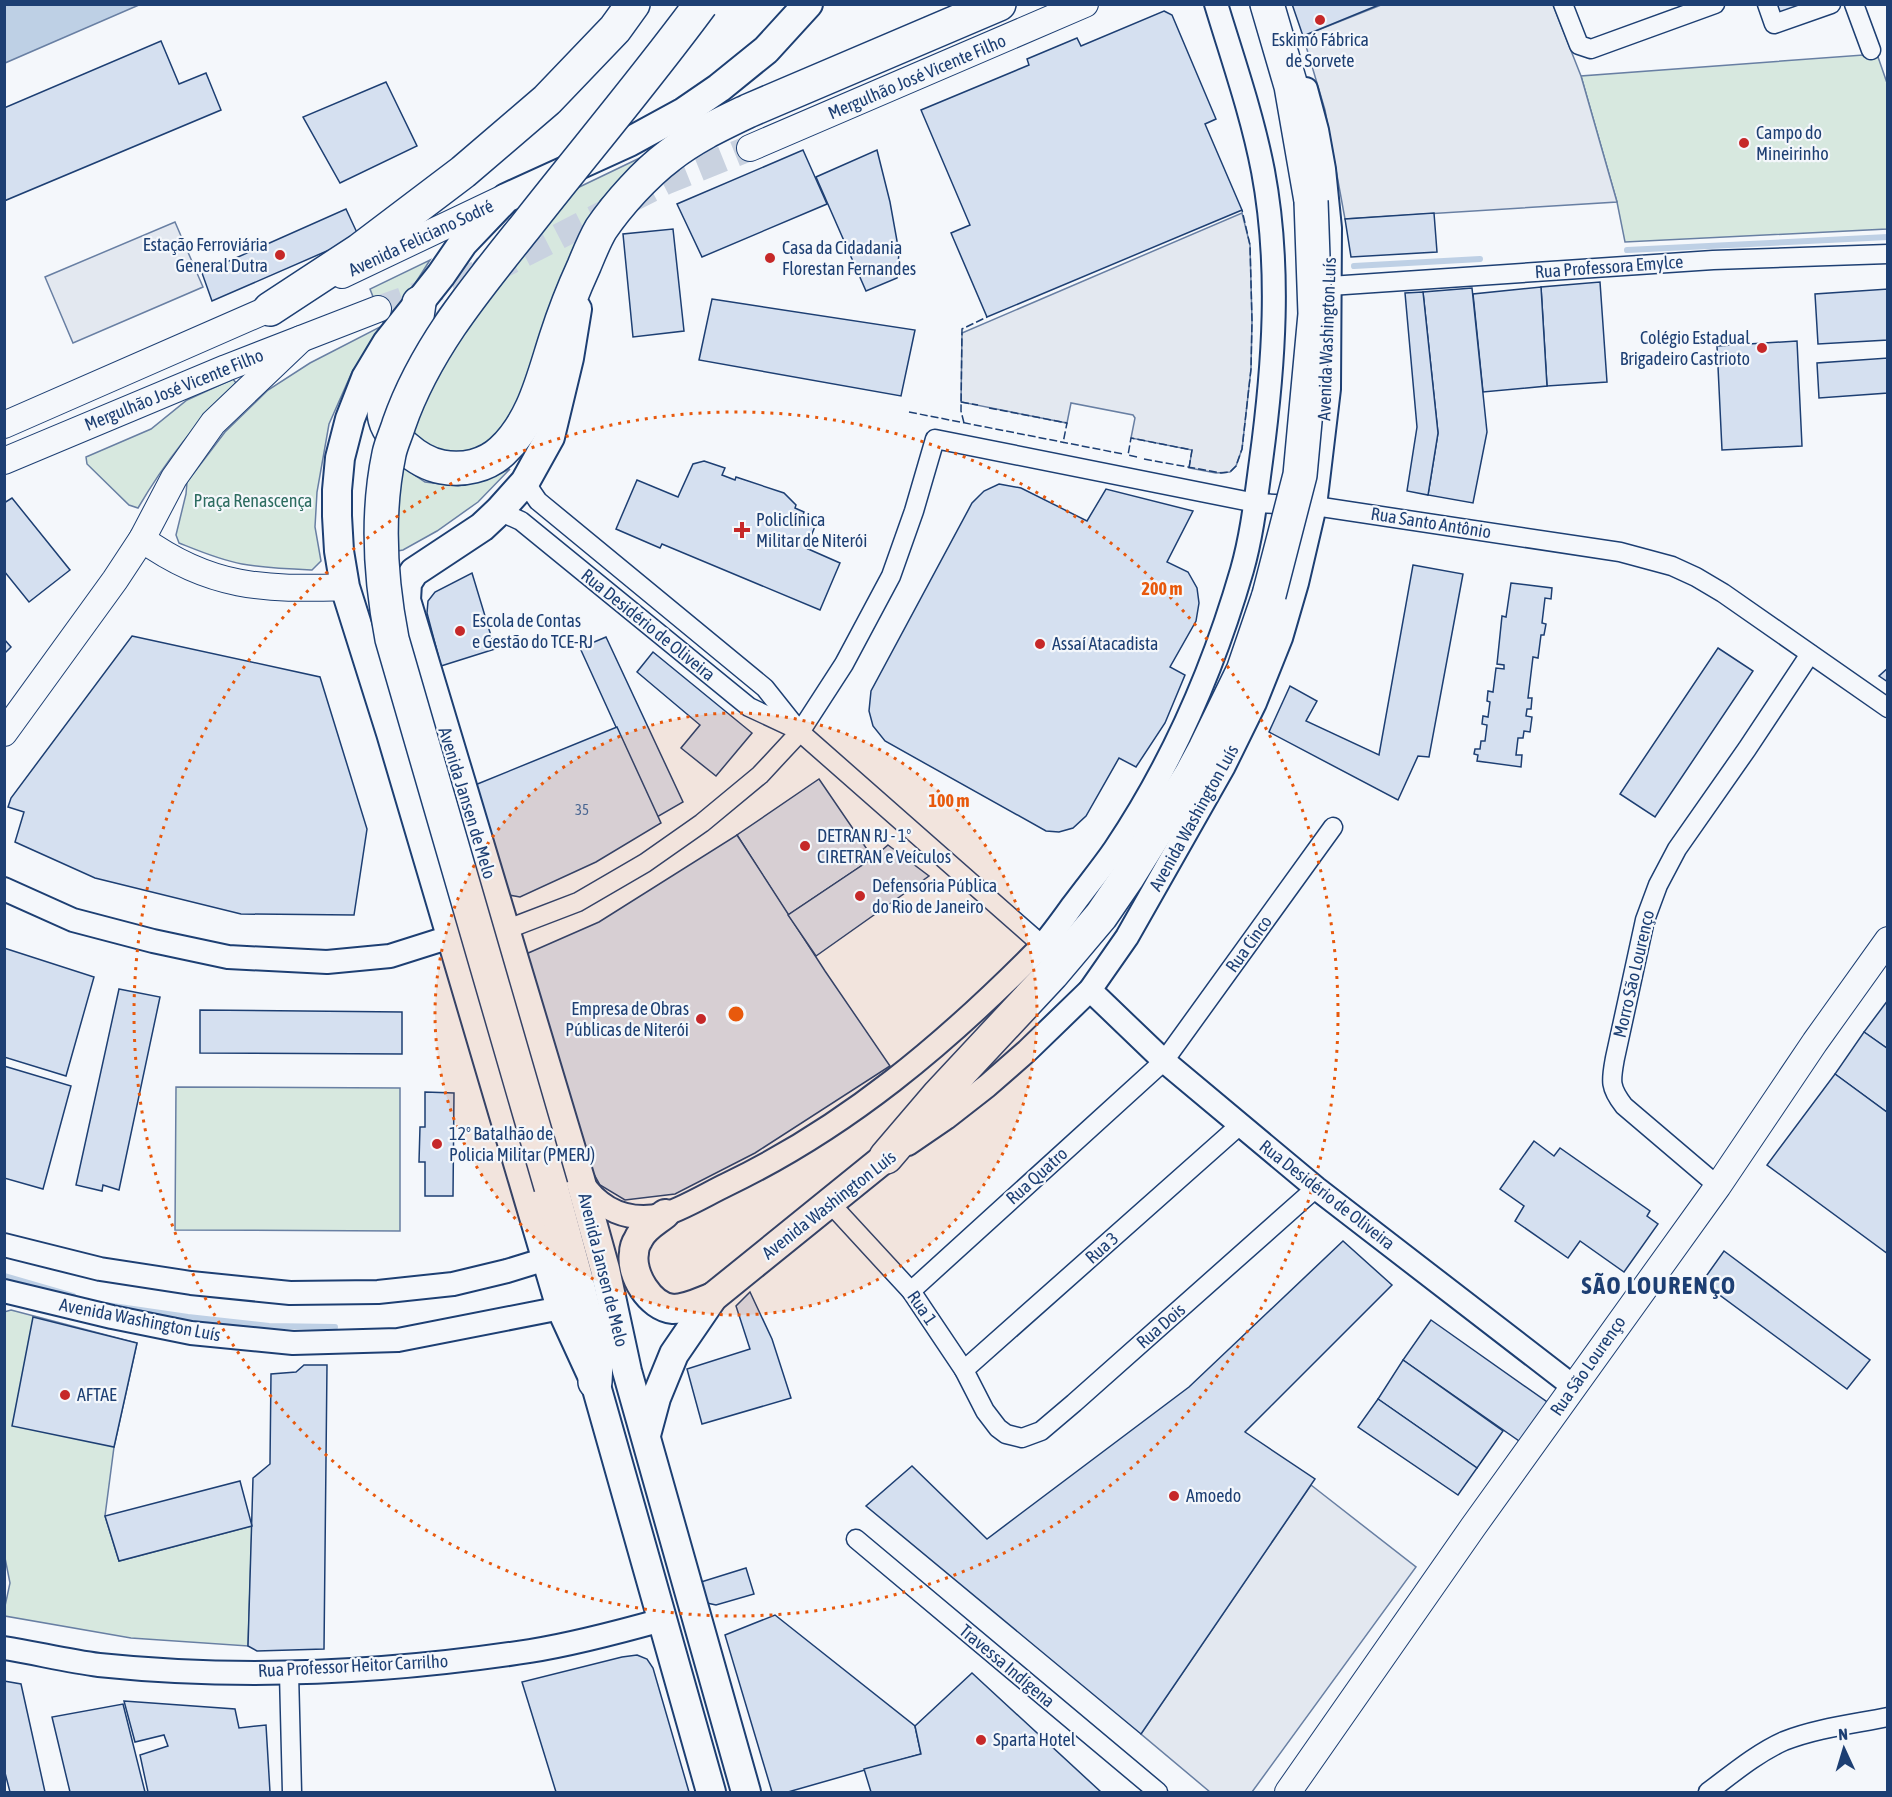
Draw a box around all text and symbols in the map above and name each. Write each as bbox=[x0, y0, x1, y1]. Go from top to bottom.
marker: Eskimó Fábrica de Sorvete bbox=[1313, 13, 1327, 27]
place label: Eskimó Fábrica de Sorvete bbox=[1271, 29, 1369, 71]
street label: Mergulhão José Vicente Filho bbox=[825, 30, 1009, 124]
place label: Campo do Mineirinho bbox=[1756, 122, 1829, 164]
marker: Campo do Mineirinho bbox=[1737, 136, 1751, 150]
street label: Avenida Feliciano Sodré bbox=[345, 195, 497, 280]
place label: Estação Ferroviária General Dutra bbox=[143, 234, 268, 276]
place label: Casa da Cidadania Florestan Fernandes bbox=[782, 237, 916, 279]
marker: Estação Ferroviária General Dutra bbox=[273, 248, 287, 262]
marker: Casa da Cidadania Florestan Fernandes bbox=[763, 251, 777, 265]
street label: Rua Professora Emylce bbox=[1534, 251, 1684, 282]
street label: Avenida Washington Luís bbox=[1313, 257, 1340, 421]
place label: Colégio Estadual Brigadeiro Castrioto bbox=[1620, 327, 1750, 369]
marker: Colégio Estadual Brigadeiro Castrioto bbox=[1755, 341, 1769, 355]
street label: Mergulhão José Vicente Filho bbox=[81, 344, 266, 435]
park label: Praça Renascença bbox=[194, 490, 312, 511]
street label: Rua Santo Antônio bbox=[1369, 503, 1493, 542]
place label: Policlínica Militar de Niterói bbox=[756, 509, 867, 551]
marker: Policlínica Militar de Niterói bbox=[733, 521, 751, 539]
street label: Rua Desidério de Oliveira bbox=[577, 564, 719, 685]
text: 200 m bbox=[1142, 578, 1182, 599]
place label: Escola de Contas e Gestão do TCE-RJ bbox=[472, 610, 593, 652]
marker: Escola de Contas e Gestão do TCE-RJ bbox=[453, 624, 467, 638]
place label: Assaí Atacadista bbox=[1052, 633, 1159, 654]
marker: Assaí Atacadista bbox=[1033, 637, 1047, 651]
street label: Avenida Jansen de Melo bbox=[434, 724, 501, 881]
street label: Avenida Washington Luís bbox=[1145, 741, 1242, 895]
text: 100 m bbox=[929, 790, 969, 811]
house number: 35 bbox=[575, 801, 589, 818]
place label: DETRAN RJ - 1º CIRETRAN e Veículos bbox=[817, 825, 951, 867]
marker: DETRAN RJ - 1º CIRETRAN e Veículos bbox=[798, 839, 812, 853]
place label: Defensoria Pública do Rio de Janeiro bbox=[872, 875, 997, 917]
marker: Defensoria Pública do Rio de Janeiro bbox=[853, 889, 867, 903]
street label: Morro São Lourenço bbox=[1609, 908, 1658, 1040]
street label: Rua Cinco bbox=[1221, 911, 1276, 976]
place label: Empresa de Obras Públicas de Niterói bbox=[565, 998, 689, 1040]
centre of rings bbox=[726, 1004, 746, 1024]
marker: Empresa de Obras Públicas de Niterói bbox=[694, 1012, 708, 1026]
place label: 12º Batalhão de Policia Militar (PMERJ) bbox=[449, 1123, 595, 1165]
street label: Rua Desidério de Oliveira bbox=[1256, 1135, 1399, 1254]
marker: 12º Batalhão de Policia Militar (PMERJ) bbox=[430, 1137, 444, 1151]
street label: Rua Quatro bbox=[1002, 1143, 1072, 1209]
street label: Avenida Washington Luís bbox=[758, 1146, 900, 1263]
street label: Avenida Jansen de Melo bbox=[574, 1191, 633, 1349]
street label: Rua 3 bbox=[1081, 1227, 1122, 1268]
district label: SÃO LOURENÇO bbox=[1582, 1272, 1736, 1299]
street label: Rua 1 bbox=[903, 1287, 942, 1329]
street label: Avenida Washington Luís bbox=[58, 1294, 223, 1345]
street label: Rua Dois bbox=[1132, 1299, 1189, 1352]
street label: Rua São Lourenço bbox=[1545, 1312, 1630, 1420]
place label: AFTAE bbox=[77, 1384, 117, 1405]
marker: AFTAE bbox=[58, 1388, 72, 1402]
place label: Amoedo bbox=[1186, 1485, 1241, 1506]
marker: Amoedo bbox=[1167, 1489, 1181, 1503]
street label: Travessa Indígena bbox=[955, 1620, 1059, 1712]
street label: Rua Professor Heitor Carrilho bbox=[257, 1650, 449, 1681]
north arrow bbox=[1814, 1719, 1874, 1779]
text: N bbox=[1838, 1725, 1848, 1743]
place label: Sparta Hotel bbox=[993, 1729, 1076, 1750]
marker: Sparta Hotel bbox=[974, 1733, 988, 1747]

